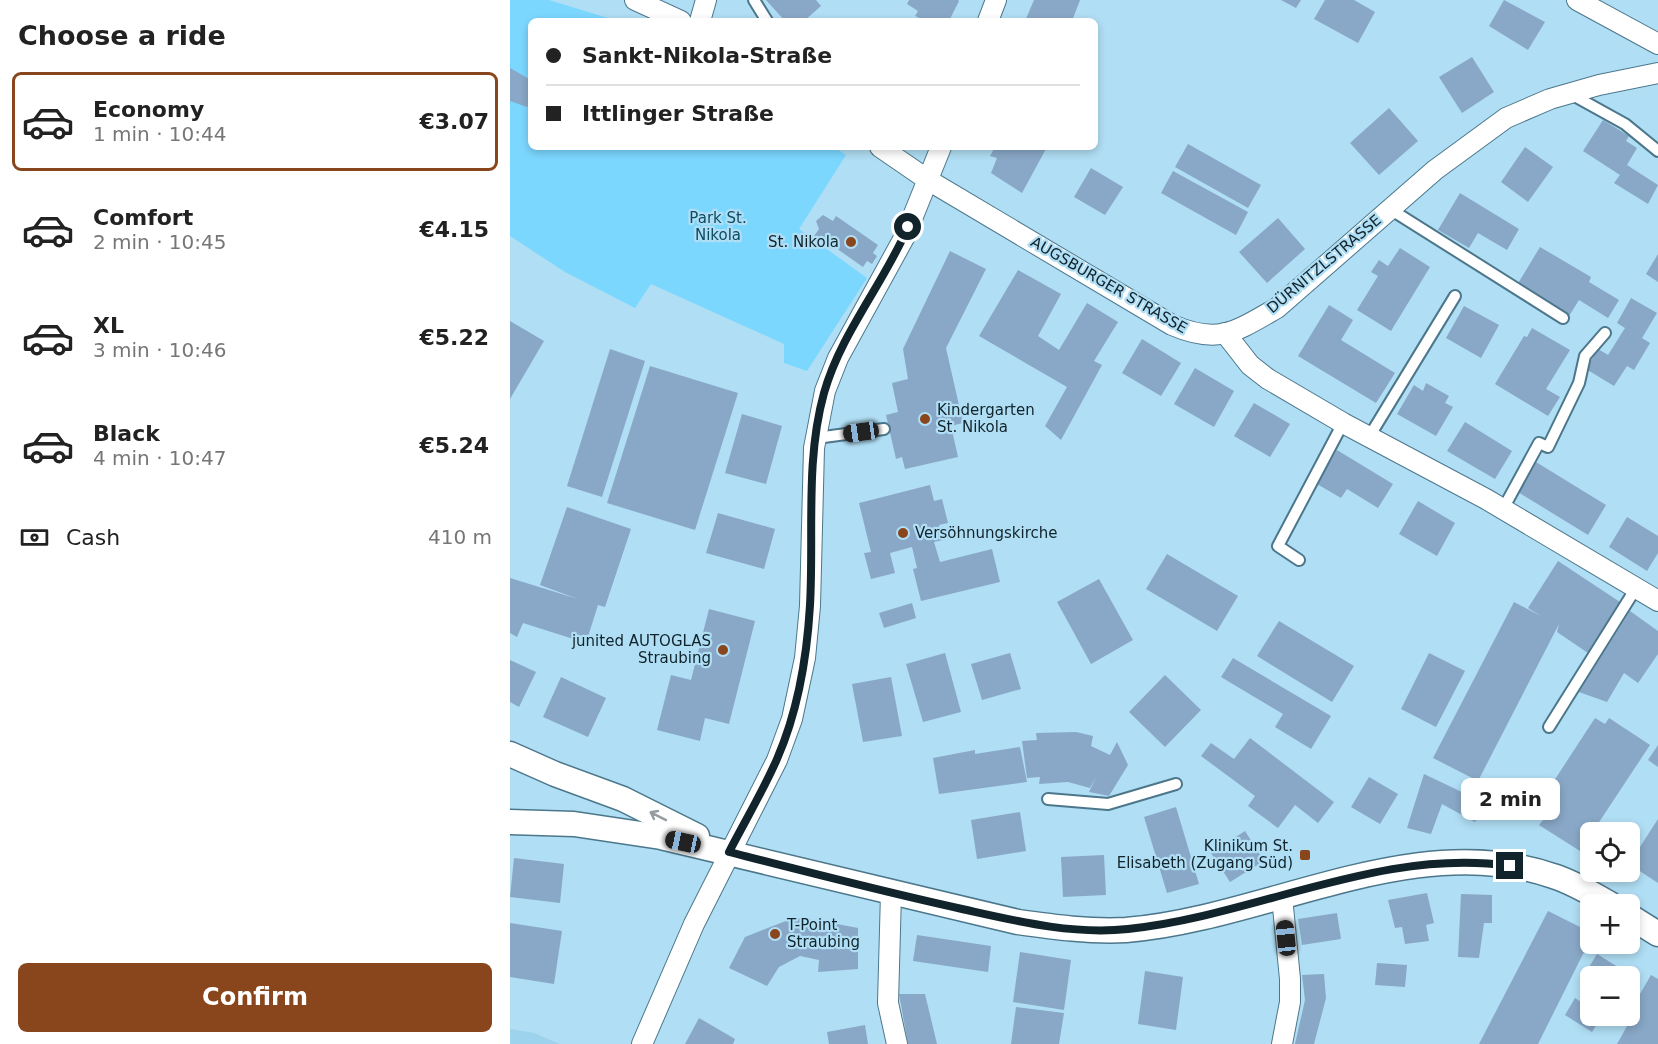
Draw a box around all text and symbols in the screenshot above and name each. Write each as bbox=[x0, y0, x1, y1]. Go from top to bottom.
text: Choose a ride bbox=[18, 20, 226, 51]
text: Sankt-Nikola-Straße bbox=[582, 43, 832, 68]
icon: car bbox=[21, 95, 75, 149]
text: Economy bbox=[93, 97, 204, 122]
text: Ittlinger Straße bbox=[582, 101, 774, 126]
text: €3.07 bbox=[419, 109, 489, 134]
text: 1 min · 10:44 bbox=[93, 122, 227, 146]
icon: car bbox=[21, 203, 75, 257]
text: Comfort bbox=[93, 205, 193, 230]
park label: Park St. Nikola bbox=[689, 209, 747, 244]
street label: DÜRNITZLSTRASSE bbox=[1263, 210, 1385, 317]
route start bbox=[894, 213, 921, 240]
text: €4.15 bbox=[419, 217, 489, 242]
text: 2 min · 10:45 bbox=[93, 230, 227, 254]
place label: St. Nikola bbox=[768, 233, 839, 251]
street label: AUGSBURGER STRASSE bbox=[1028, 233, 1190, 337]
marker: St. Nikola bbox=[844, 235, 858, 249]
icon: car bbox=[21, 311, 75, 365]
text: XL bbox=[93, 313, 124, 338]
text: €5.22 bbox=[419, 325, 489, 350]
text: 3 min · 10:46 bbox=[93, 338, 227, 362]
place label: Kindergarten St. Nikola bbox=[937, 401, 1035, 436]
marker: Kindergarten St. Nikola bbox=[918, 412, 932, 426]
icon: car bbox=[21, 419, 75, 473]
text: Black bbox=[93, 421, 160, 446]
car bbox=[842, 421, 880, 443]
text: €5.24 bbox=[419, 433, 489, 458]
text: 4 min · 10:47 bbox=[93, 446, 227, 470]
icon: cash bbox=[18, 521, 51, 554]
place label: Versöhnungskirche bbox=[915, 524, 1058, 542]
text: Cash bbox=[66, 525, 120, 550]
text: 410 m bbox=[428, 525, 492, 549]
marker: Versöhnungskirche bbox=[896, 526, 910, 540]
place label: junited AUTOGLAS Straubing bbox=[571, 632, 711, 667]
marker: junited AUTOGLAS Straubing bbox=[716, 643, 730, 657]
callout: 2 min bbox=[1460, 779, 1560, 821]
text: 2 min bbox=[1479, 787, 1542, 811]
one-way arrow bbox=[649, 810, 667, 822]
map controls bbox=[1580, 822, 1640, 1026]
button: locate bbox=[1580, 822, 1640, 882]
car bbox=[664, 829, 702, 855]
place label: Klinikum St. Elisabeth (Zugang Süd) bbox=[1117, 837, 1293, 872]
marker: Klinikum St. Elisabeth (Zugang Süd) bbox=[1298, 848, 1312, 862]
route end bbox=[1496, 852, 1523, 879]
button: + bbox=[1580, 894, 1640, 954]
place label: T-Point Straubing bbox=[786, 916, 860, 951]
car bbox=[1275, 919, 1297, 957]
marker: T-Point Straubing bbox=[768, 927, 782, 941]
button: Confirm bbox=[18, 963, 492, 1032]
button: − bbox=[1580, 966, 1640, 1026]

